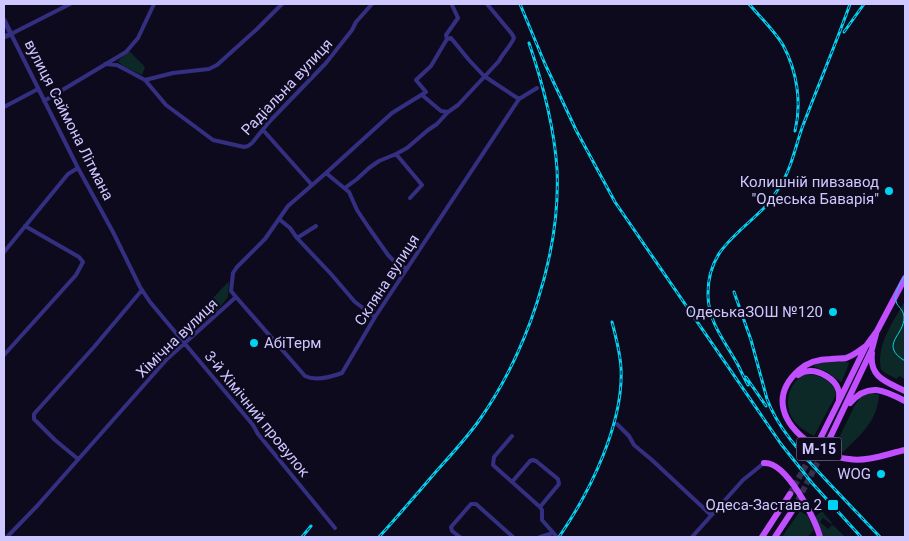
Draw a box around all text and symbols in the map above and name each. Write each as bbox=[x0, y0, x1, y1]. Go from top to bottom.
street label: Радіальна вулиця bbox=[238, 35, 336, 139]
street label: вулиця Саймона Літмана bbox=[21, 37, 117, 203]
place label: Колишній пивзавод "Одеська Баварія" bbox=[740, 173, 879, 208]
marker: Колишній пивзавод "Одеська Баварія" bbox=[883, 185, 895, 197]
street label: Скляна вулиця bbox=[351, 231, 423, 329]
street label: Хімічна вулиця bbox=[132, 295, 222, 381]
place label: ОдеськаЗОШ №120 bbox=[686, 303, 823, 321]
marker: ОдеськаЗОШ №120 bbox=[827, 306, 839, 318]
place label: АбіТерм bbox=[264, 334, 321, 352]
marker: АбіТерм bbox=[248, 337, 260, 349]
street label: 3-й Хімічний провулок bbox=[201, 347, 313, 481]
road number: М-15 bbox=[796, 438, 842, 460]
place label: WOG bbox=[837, 465, 871, 483]
marker: WOG bbox=[875, 468, 887, 480]
place label: Одеса-Застава 2 bbox=[705, 496, 822, 514]
marker: Одеса-Застава 2 bbox=[826, 498, 840, 512]

